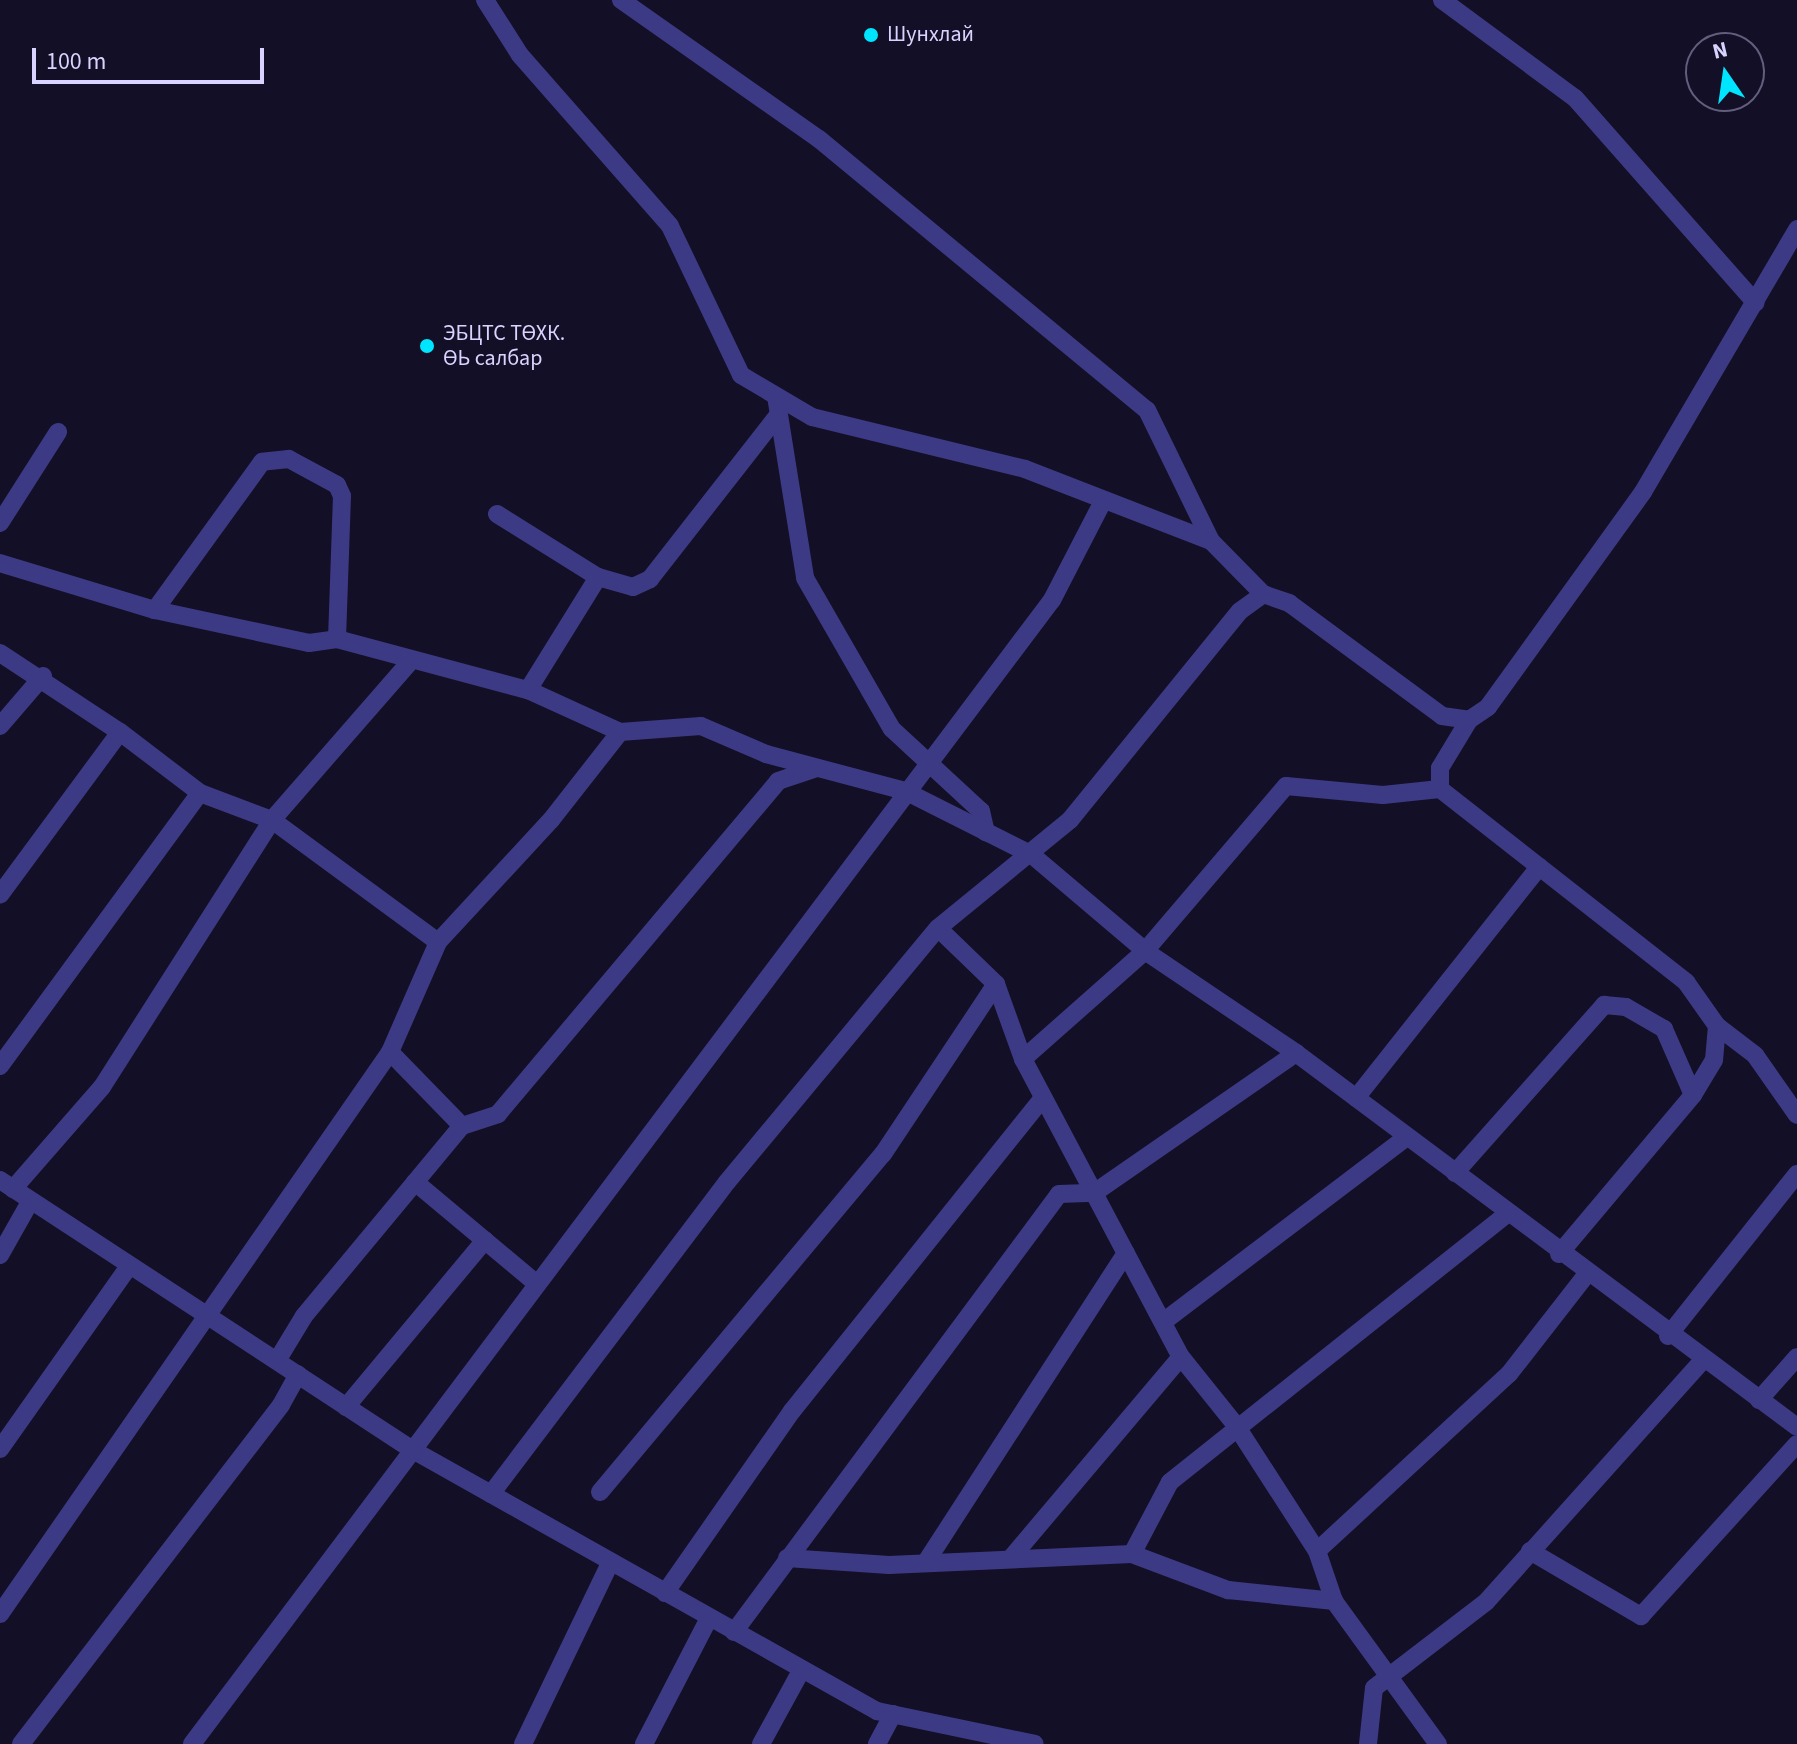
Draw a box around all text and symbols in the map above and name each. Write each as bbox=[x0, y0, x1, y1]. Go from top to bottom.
place label: Шунхлай bbox=[887, 22, 974, 48]
marker: Шунхлай bbox=[862, 26, 880, 44]
scale bar bbox=[36, 32, 268, 82]
north arrow bbox=[1685, 32, 1765, 112]
text: N bbox=[1709, 33, 1731, 68]
text: 100 m bbox=[46, 44, 106, 79]
place label: ЭБЦТС ТӨХК. ӨЬ салбар bbox=[443, 320, 565, 372]
marker: ЭБЦТС ТӨХК. ӨЬ салбар bbox=[418, 337, 436, 355]

